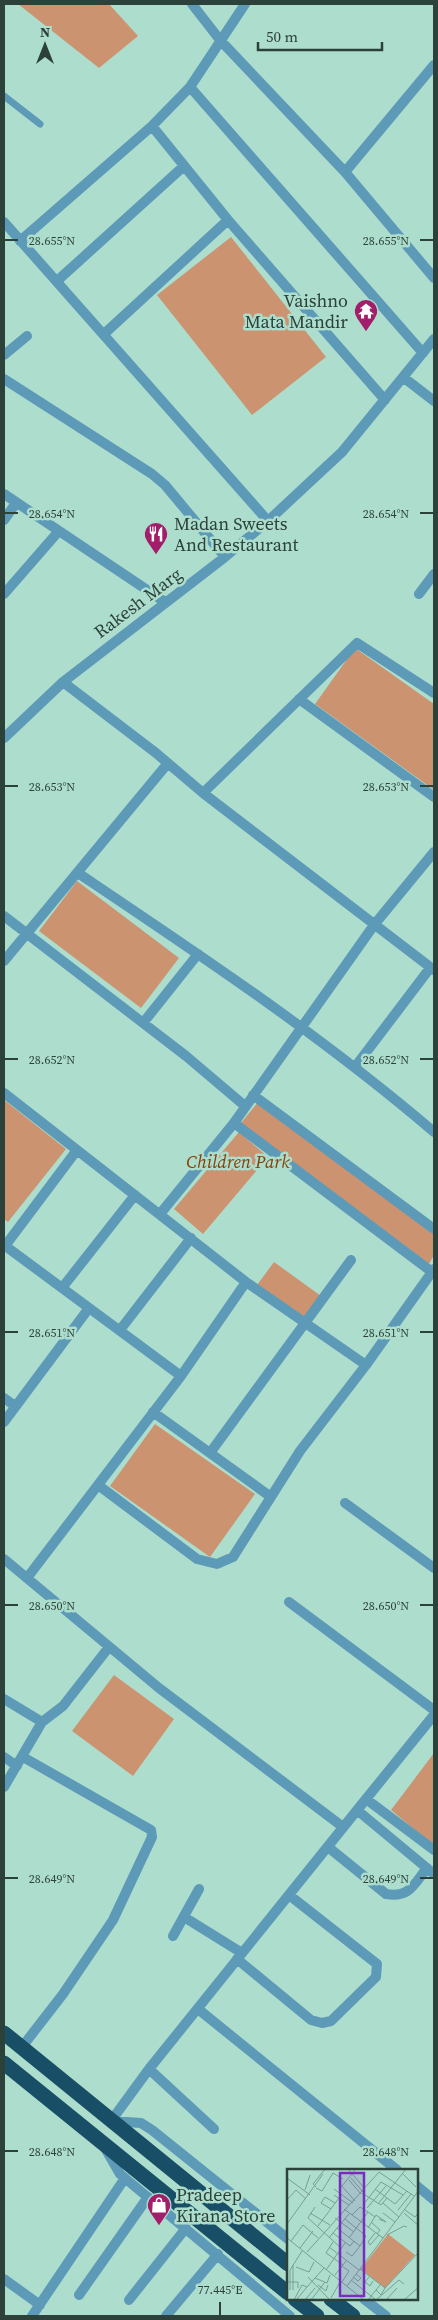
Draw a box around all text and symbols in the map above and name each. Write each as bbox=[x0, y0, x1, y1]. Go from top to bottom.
north arrow bbox=[20, 20, 70, 70]
scale bar bbox=[258, 20, 382, 52]
text: N bbox=[40, 22, 50, 42]
text: 50 m bbox=[266, 26, 298, 47]
text: 28.655°N bbox=[29, 233, 75, 249]
text: 28.655°N bbox=[363, 233, 409, 249]
place label: Vaishno Mata Mandir bbox=[245, 288, 348, 334]
temple icon: Vaishno Mata Mandir bbox=[353, 298, 379, 332]
text: 28.654°N bbox=[29, 506, 75, 522]
text: 28.654°N bbox=[363, 506, 409, 522]
place label: Madan Sweets And Restaurant bbox=[174, 511, 299, 557]
restaurant icon: Madan Sweets And Restaurant bbox=[143, 521, 169, 555]
street label: Rakesh Marg bbox=[89, 561, 187, 644]
text: 28.653°N bbox=[29, 779, 75, 795]
text: 28.653°N bbox=[363, 779, 409, 795]
text: 28.652°N bbox=[29, 1052, 75, 1068]
text: 28.652°N bbox=[363, 1052, 409, 1068]
park label: Children Park bbox=[186, 1149, 290, 1174]
text: 28.651°N bbox=[29, 1325, 75, 1341]
text: 28.651°N bbox=[363, 1325, 409, 1341]
text: 28.650°N bbox=[29, 1598, 75, 1614]
text: 28.650°N bbox=[363, 1598, 409, 1614]
text: 28.649°N bbox=[29, 1871, 75, 1887]
text: 28.649°N bbox=[363, 1871, 409, 1887]
text: 28.648°N bbox=[29, 2144, 75, 2160]
text: 28.648°N bbox=[363, 2144, 409, 2160]
inset map bbox=[287, 2169, 418, 2300]
place label: Pradeep Kirana Store bbox=[176, 2182, 276, 2228]
shop icon: Pradeep Kirana Store bbox=[146, 2192, 172, 2226]
text: 77.445°E bbox=[198, 2282, 242, 2298]

